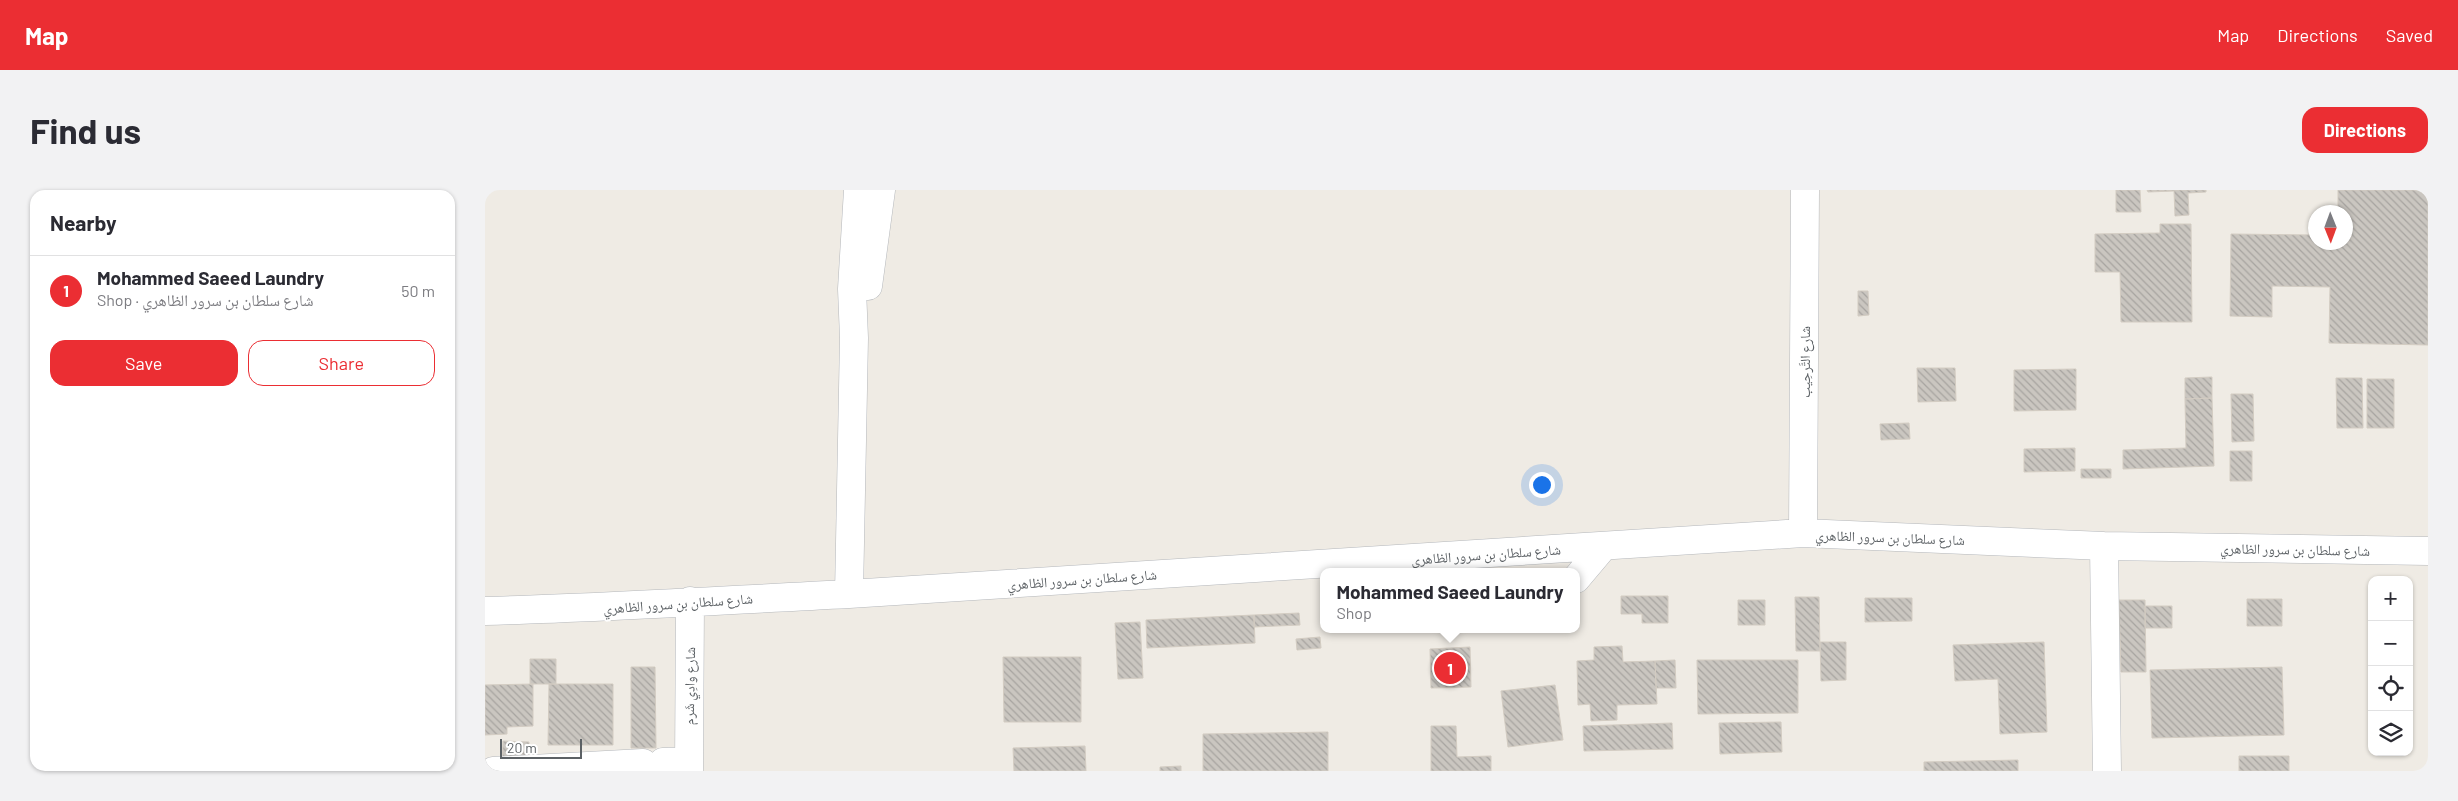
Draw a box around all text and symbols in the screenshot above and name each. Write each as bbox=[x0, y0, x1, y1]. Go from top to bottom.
text: Map bbox=[25, 21, 68, 50]
text: Map bbox=[2217, 24, 2249, 46]
text: Directions bbox=[2277, 24, 2358, 46]
text: Saved bbox=[2386, 24, 2433, 46]
button: Directions bbox=[2302, 107, 2428, 153]
text: Find us bbox=[30, 109, 141, 151]
north arrow bbox=[2308, 205, 2353, 250]
text: Nearby bbox=[50, 210, 116, 235]
text: Mohammed Saeed Laundry bbox=[97, 266, 324, 289]
text: 1 bbox=[63, 281, 69, 300]
text: 50 m bbox=[401, 281, 435, 300]
text: Shop · شارع سلطان بن سرور الظاهري bbox=[97, 290, 314, 309]
street label: شارع التَّرحِيب bbox=[1796, 326, 1815, 398]
button: Save bbox=[50, 340, 238, 386]
button: Share bbox=[248, 340, 435, 386]
your location bbox=[1529, 472, 1555, 498]
street label: شارع سلطان بن سرور الظاهري bbox=[1815, 526, 1965, 552]
street label: شارع سلطان بن سرور الظاهري bbox=[2220, 539, 2370, 562]
street label: شارع سلطان بن سرور الظاهري bbox=[1411, 540, 1562, 571]
street label: شارع سلطان بن سرور الظاهري bbox=[1007, 565, 1158, 596]
popup bbox=[1320, 568, 1580, 633]
map controls bbox=[2368, 576, 2413, 756]
button: + bbox=[2368, 576, 2413, 621]
text: Mohammed Saeed Laundry bbox=[1336, 580, 1564, 603]
street label: شارع سلطان بن سرور الظاهري bbox=[603, 589, 754, 620]
text: Shop bbox=[1336, 603, 1372, 622]
button: − bbox=[2368, 621, 2413, 666]
street label: شارع وادِي شَرم bbox=[680, 647, 702, 725]
pin: 1 bbox=[1434, 649, 1466, 687]
button: locate bbox=[2368, 666, 2413, 711]
button: layers bbox=[2368, 711, 2413, 756]
scale bar bbox=[500, 736, 583, 759]
text: 20 m bbox=[507, 739, 537, 756]

